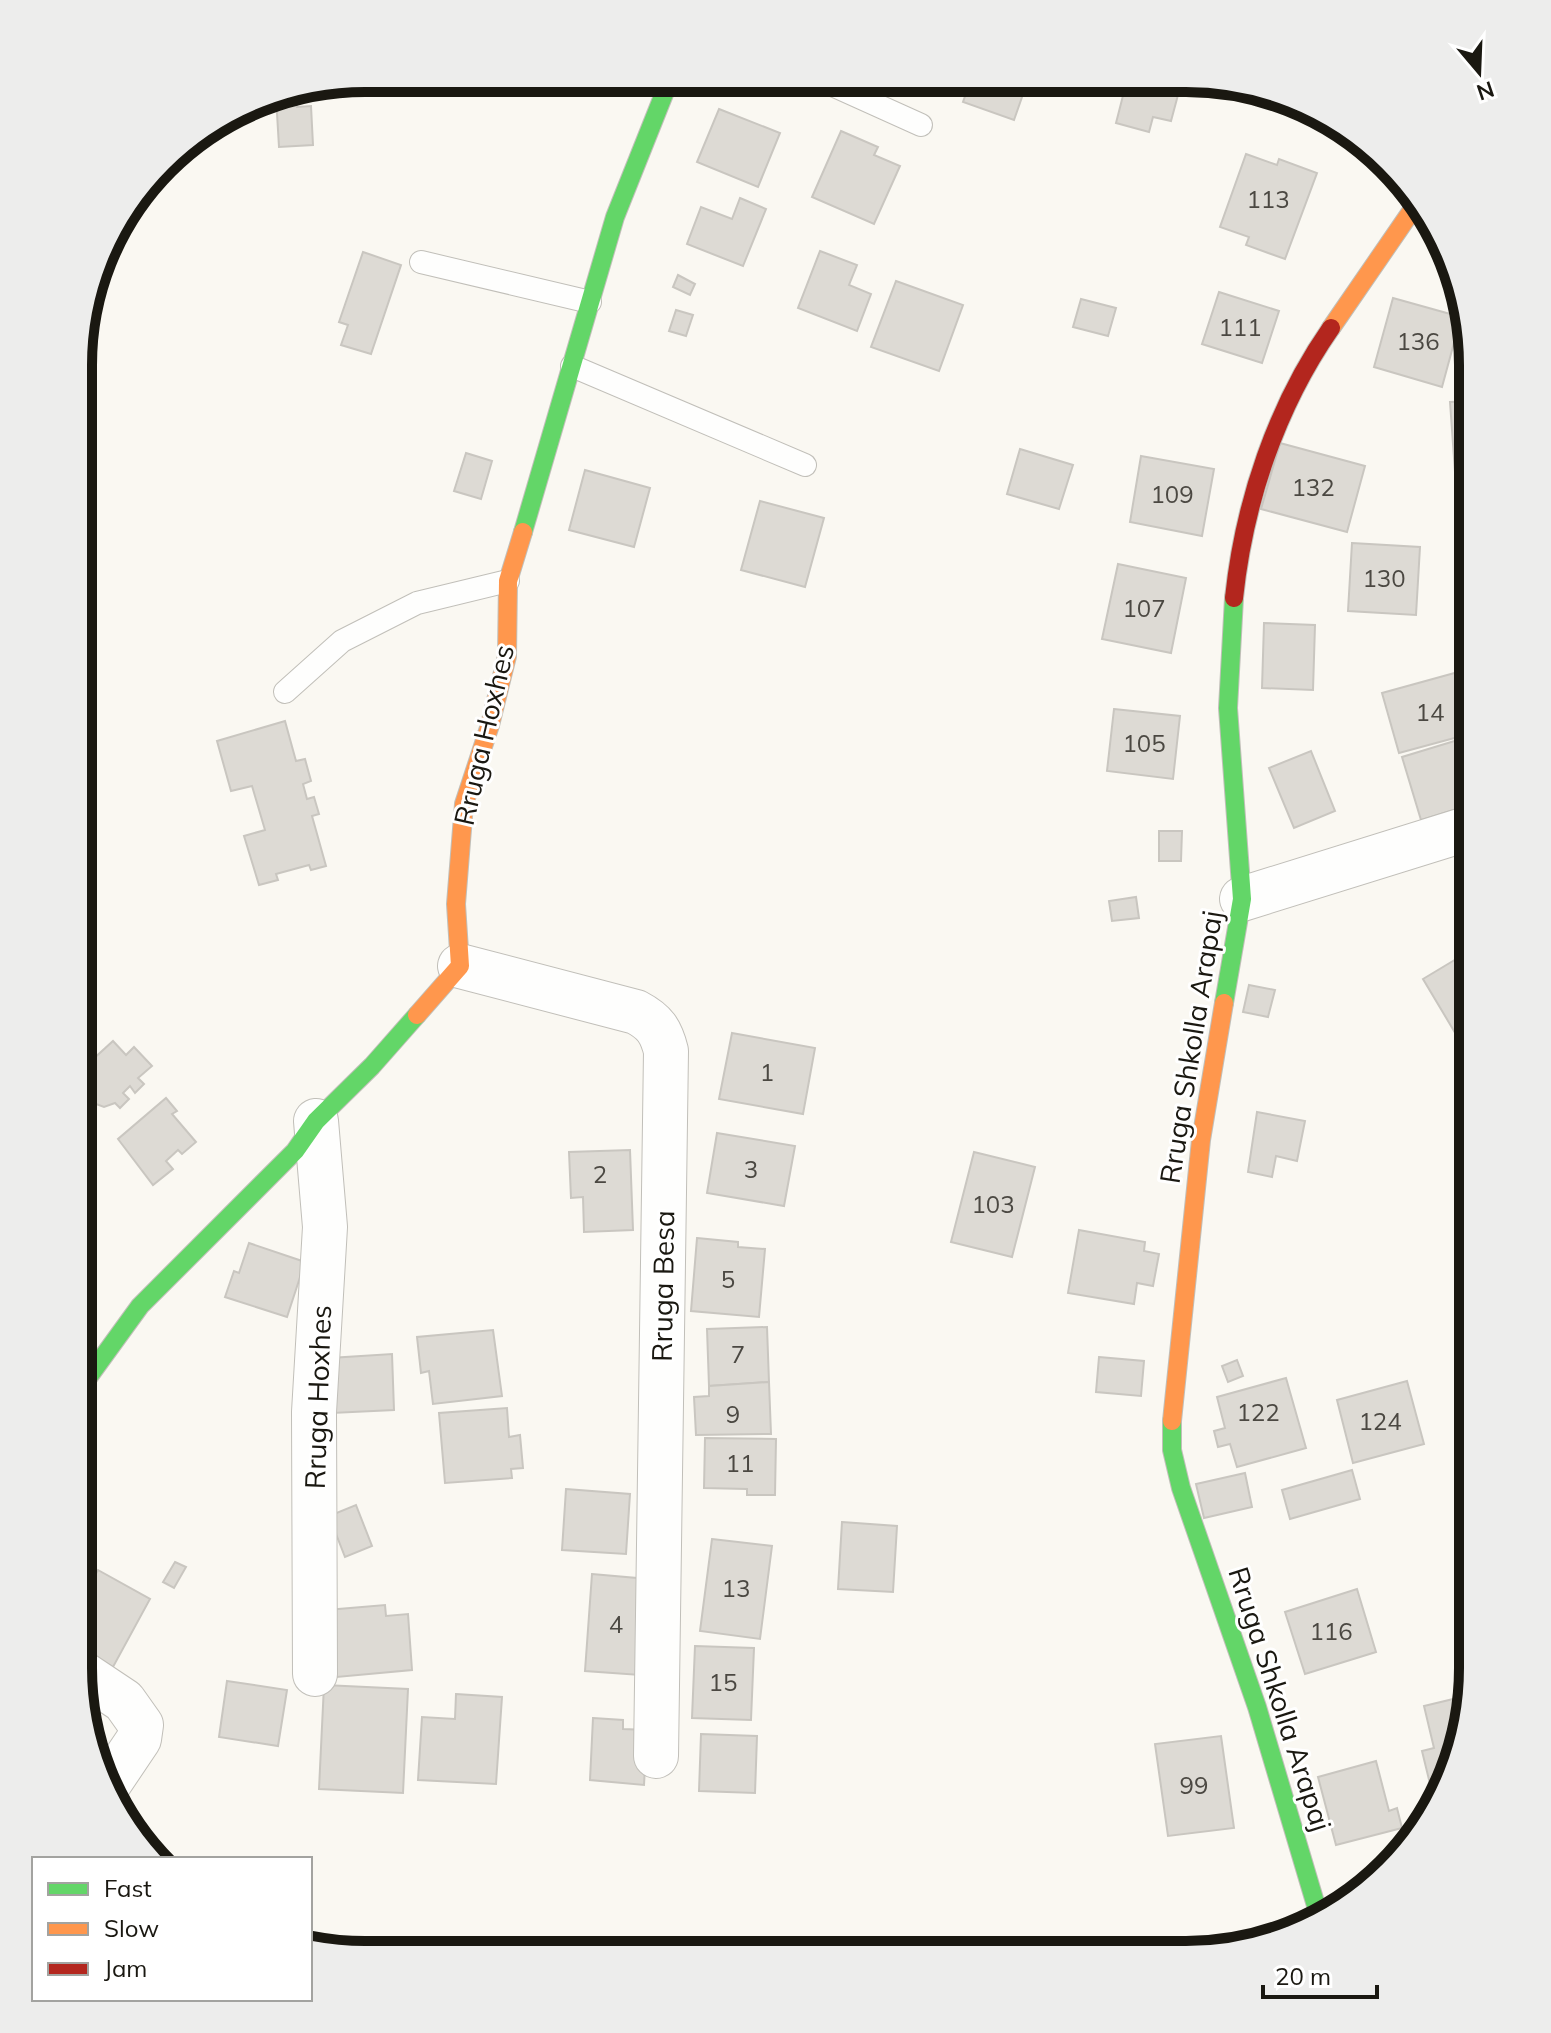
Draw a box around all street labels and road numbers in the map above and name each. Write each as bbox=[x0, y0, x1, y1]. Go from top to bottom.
street label: Rruga Hoxhes bbox=[446, 641, 521, 829]
street label: Rruga Shkolla Arapaj bbox=[1152, 908, 1229, 1186]
street label: Rruga Besa bbox=[644, 1210, 681, 1362]
street label: Rruga Hoxhes bbox=[297, 1304, 338, 1490]
street label: Rruga Shkolla Arapaj bbox=[1221, 1562, 1340, 1835]

